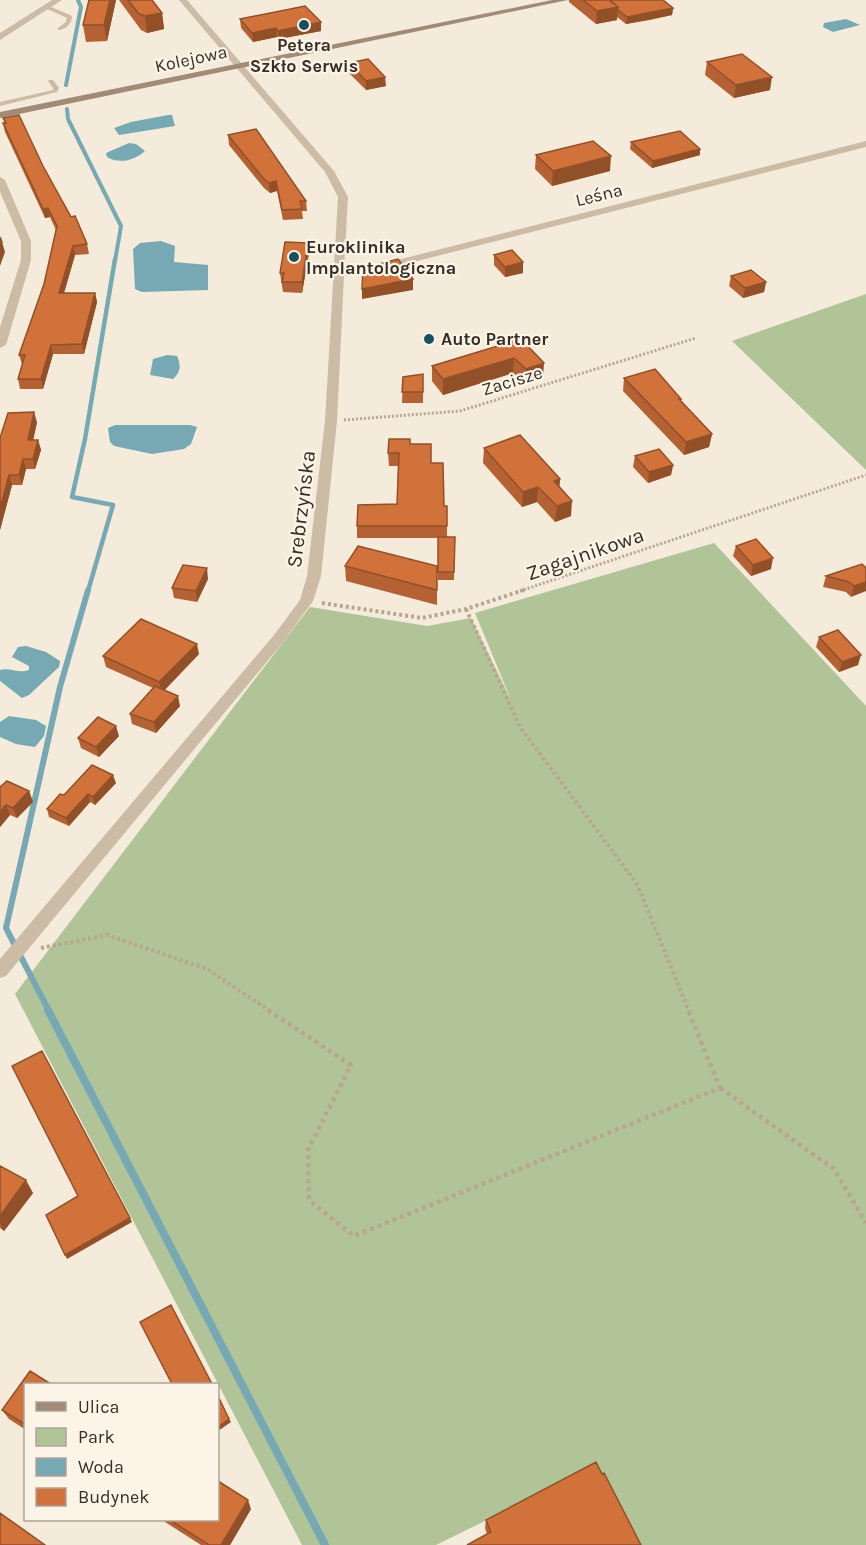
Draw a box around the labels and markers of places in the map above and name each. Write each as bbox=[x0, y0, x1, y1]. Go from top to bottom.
marker: Petera Szkło Serwis bbox=[297, 18, 311, 32]
place label: Petera Szkło Serwis bbox=[250, 34, 358, 77]
place label: Euroklinika Implantologiczna bbox=[306, 236, 456, 279]
marker: Euroklinika Implantologiczna bbox=[287, 250, 301, 264]
place label: Auto Partner bbox=[441, 328, 548, 350]
marker: Auto Partner bbox=[422, 332, 436, 346]

